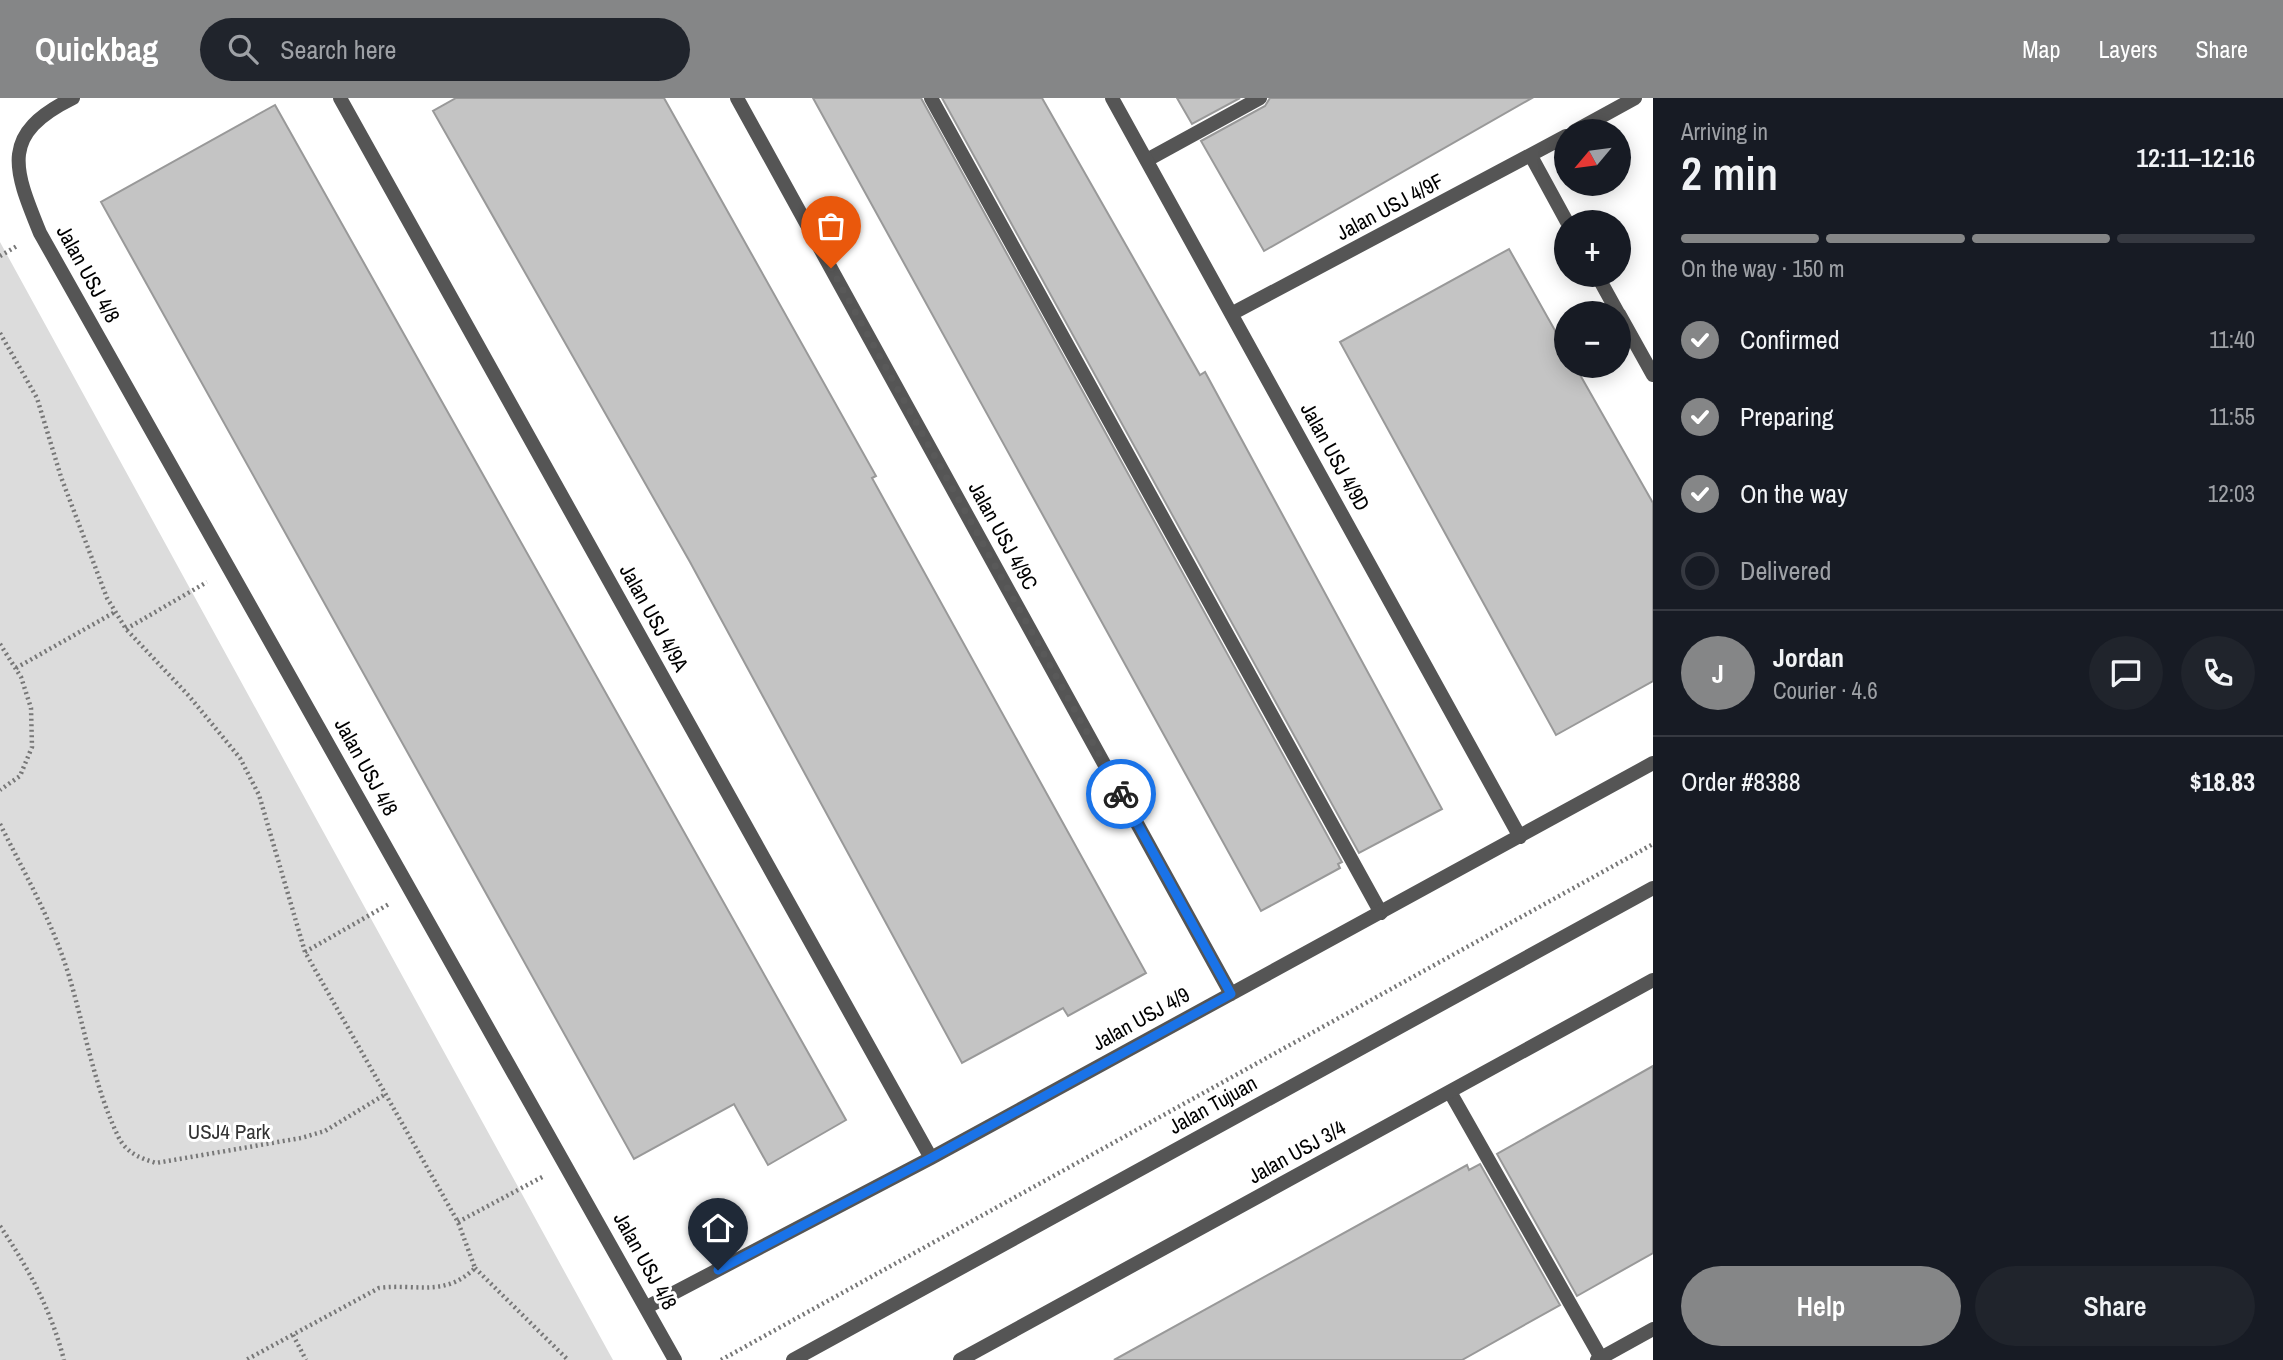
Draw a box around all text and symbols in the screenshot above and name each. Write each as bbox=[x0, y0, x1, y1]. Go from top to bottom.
search box bbox=[200, 18, 690, 81]
text: Quickbag bbox=[35, 27, 158, 71]
icon: search bbox=[224, 30, 262, 68]
text: Search here bbox=[280, 32, 396, 67]
text: Map bbox=[2022, 33, 2060, 65]
text: Layers bbox=[2098, 33, 2157, 65]
text: Share bbox=[2195, 33, 2248, 65]
text: Arriving in bbox=[1681, 116, 1768, 147]
north arrow bbox=[1554, 119, 1631, 196]
map controls bbox=[1554, 119, 1631, 378]
text: 12:11–12:16 bbox=[2136, 140, 2255, 175]
text: 2 min bbox=[1681, 142, 1778, 204]
street label: Jalan USJ 4/9F bbox=[1331, 166, 1449, 247]
pin bbox=[801, 196, 861, 268]
icon: bag bbox=[812, 207, 850, 245]
button: + bbox=[1554, 210, 1631, 287]
street label: Jalan USJ 4/8 bbox=[50, 220, 127, 328]
text: On the way · 150 m bbox=[1681, 253, 1845, 284]
button: − bbox=[1554, 301, 1631, 378]
icon: check bbox=[1681, 321, 1719, 359]
text: Confirmed bbox=[1740, 322, 1840, 357]
text: 11:40 bbox=[2209, 324, 2255, 355]
street label: Jalan USJ 4/9D bbox=[1294, 397, 1377, 516]
icon: check bbox=[1681, 398, 1719, 436]
text: Preparing bbox=[1740, 399, 1834, 434]
text: 11:55 bbox=[2209, 401, 2255, 432]
icon: check bbox=[1681, 475, 1719, 513]
street label: Jalan USJ 4/9C bbox=[962, 476, 1045, 595]
text: On the way bbox=[1740, 476, 1848, 511]
text: 12:03 bbox=[2208, 478, 2255, 509]
text: Delivered bbox=[1740, 553, 1831, 588]
street label: Jalan USJ 4/9A bbox=[613, 559, 696, 677]
button: chat bbox=[2089, 636, 2163, 710]
button: phone bbox=[2181, 636, 2255, 710]
text: Jordan bbox=[1773, 640, 1844, 675]
text: J bbox=[1712, 656, 1724, 691]
text: Courier · 4.6 bbox=[1773, 675, 1878, 706]
street label: Jalan USJ 4/8 bbox=[328, 713, 405, 821]
courier bbox=[1086, 759, 1156, 829]
text: Order #8388 bbox=[1681, 764, 1801, 799]
text: $18.83 bbox=[2190, 764, 2255, 799]
icon: bike bbox=[1102, 775, 1140, 813]
street label: Jalan USJ 4/9 bbox=[1087, 980, 1195, 1057]
street label: Jalan Tujuan bbox=[1163, 1068, 1262, 1141]
street label: Jalan USJ 3/4 bbox=[1243, 1113, 1351, 1190]
park label: USJ4 Park bbox=[188, 1117, 271, 1146]
pin bbox=[688, 1198, 748, 1270]
street label: Jalan USJ 4/8 bbox=[607, 1207, 684, 1315]
icon: home bbox=[699, 1209, 737, 1247]
button: Help bbox=[1681, 1266, 1961, 1346]
button: Share bbox=[1975, 1266, 2255, 1346]

